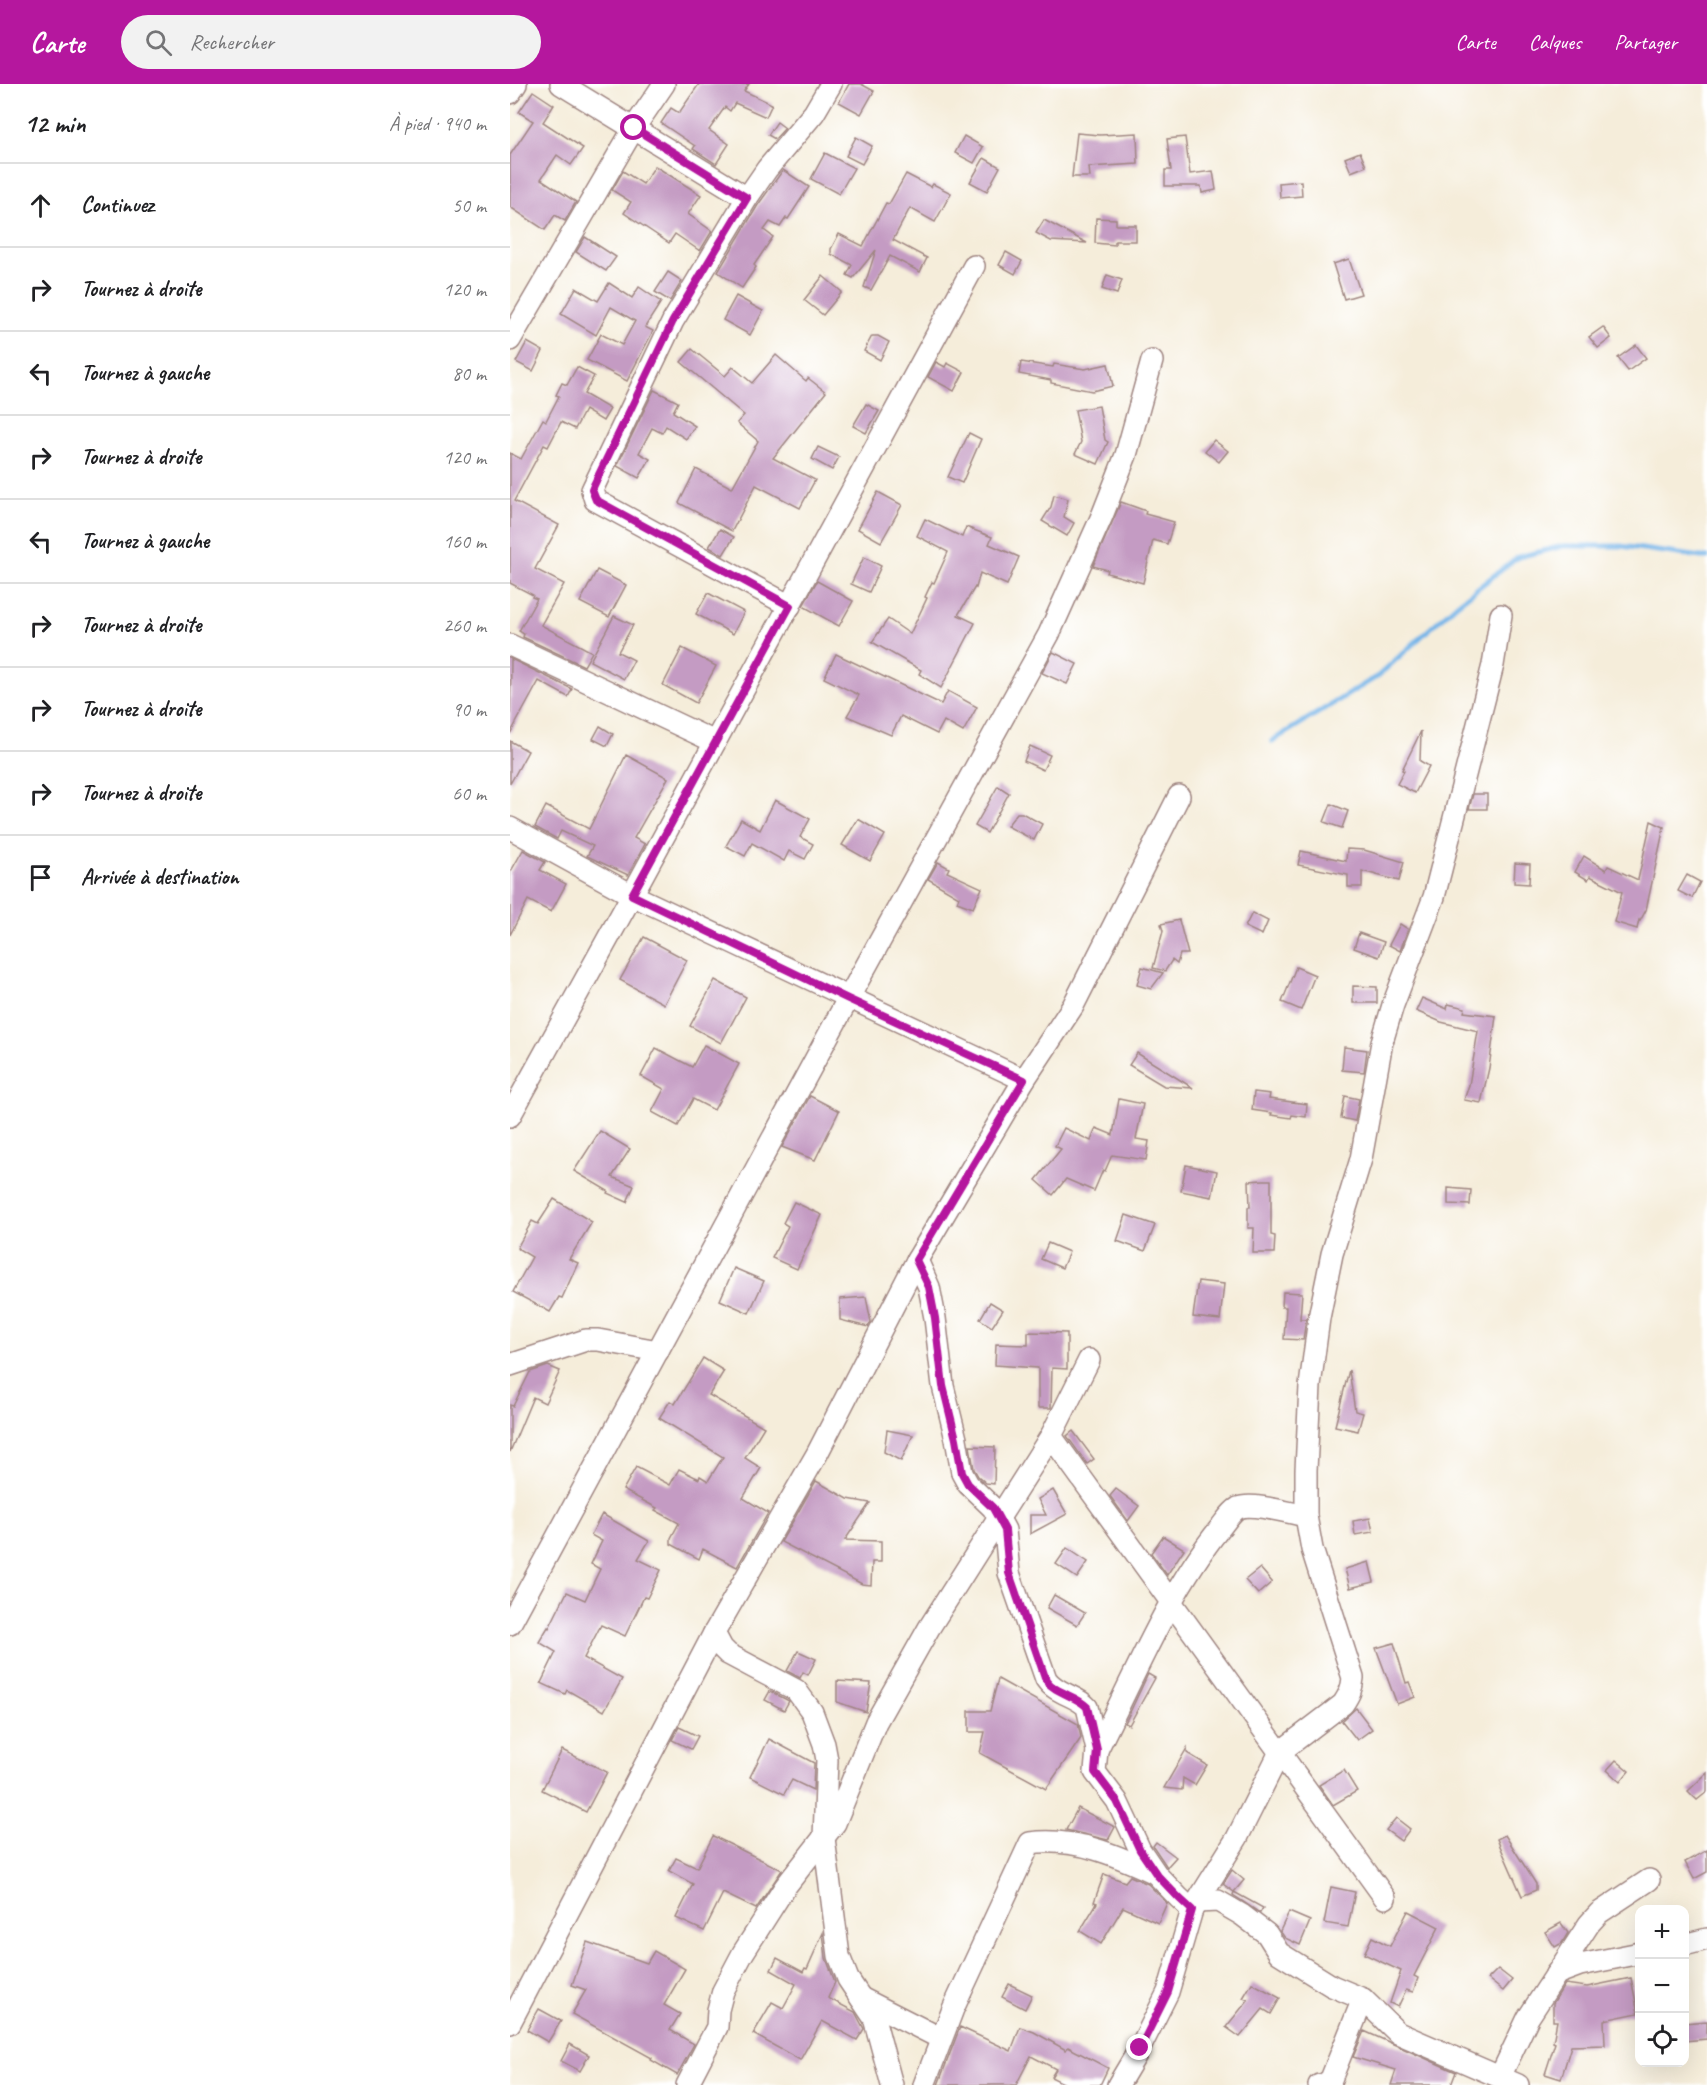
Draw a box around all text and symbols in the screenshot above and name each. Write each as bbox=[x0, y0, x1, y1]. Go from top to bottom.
search box bbox=[121, 15, 541, 69]
text: Carte bbox=[30, 25, 85, 60]
icon: search bbox=[142, 26, 175, 59]
text: Rechercher bbox=[190, 28, 274, 56]
text: Carte bbox=[1455, 29, 1496, 55]
text: Calques bbox=[1529, 29, 1581, 55]
text: Partager bbox=[1614, 29, 1677, 55]
text: 12 min bbox=[24, 107, 86, 140]
text: À pied · 940 m bbox=[389, 111, 486, 136]
route start bbox=[620, 114, 646, 140]
icon: ahead bbox=[24, 189, 57, 222]
text: Continuez bbox=[81, 191, 154, 219]
text: 50 m bbox=[452, 193, 486, 218]
icon: right bbox=[24, 273, 57, 306]
text: Tournez à droite bbox=[81, 275, 201, 303]
text: 120 m bbox=[443, 277, 486, 302]
icon: left bbox=[24, 357, 57, 390]
text: Tournez à gauche bbox=[81, 359, 209, 387]
text: 80 m bbox=[452, 361, 486, 386]
icon: right bbox=[24, 441, 57, 474]
text: Tournez à droite bbox=[81, 443, 201, 471]
text: 120 m bbox=[443, 445, 486, 470]
icon: left bbox=[24, 525, 57, 558]
text: Tournez à gauche bbox=[81, 527, 209, 555]
text: 160 m bbox=[443, 529, 486, 554]
icon: right bbox=[24, 609, 57, 642]
text: Tournez à droite bbox=[81, 611, 201, 639]
text: 260 m bbox=[443, 613, 486, 638]
icon: right bbox=[24, 693, 57, 726]
text: Tournez à droite bbox=[81, 695, 201, 723]
text: 90 m bbox=[452, 697, 486, 722]
icon: right bbox=[24, 777, 57, 810]
text: Tournez à droite bbox=[81, 779, 201, 807]
text: 60 m bbox=[452, 781, 486, 806]
icon: arrive bbox=[24, 861, 57, 894]
text: Arrivée à destination bbox=[81, 863, 239, 891]
map controls bbox=[1635, 1905, 1689, 2067]
button: + bbox=[1635, 1905, 1689, 1959]
button: − bbox=[1635, 1959, 1689, 2013]
button: locate bbox=[1635, 2013, 1689, 2067]
route end bbox=[1126, 2034, 1152, 2060]

